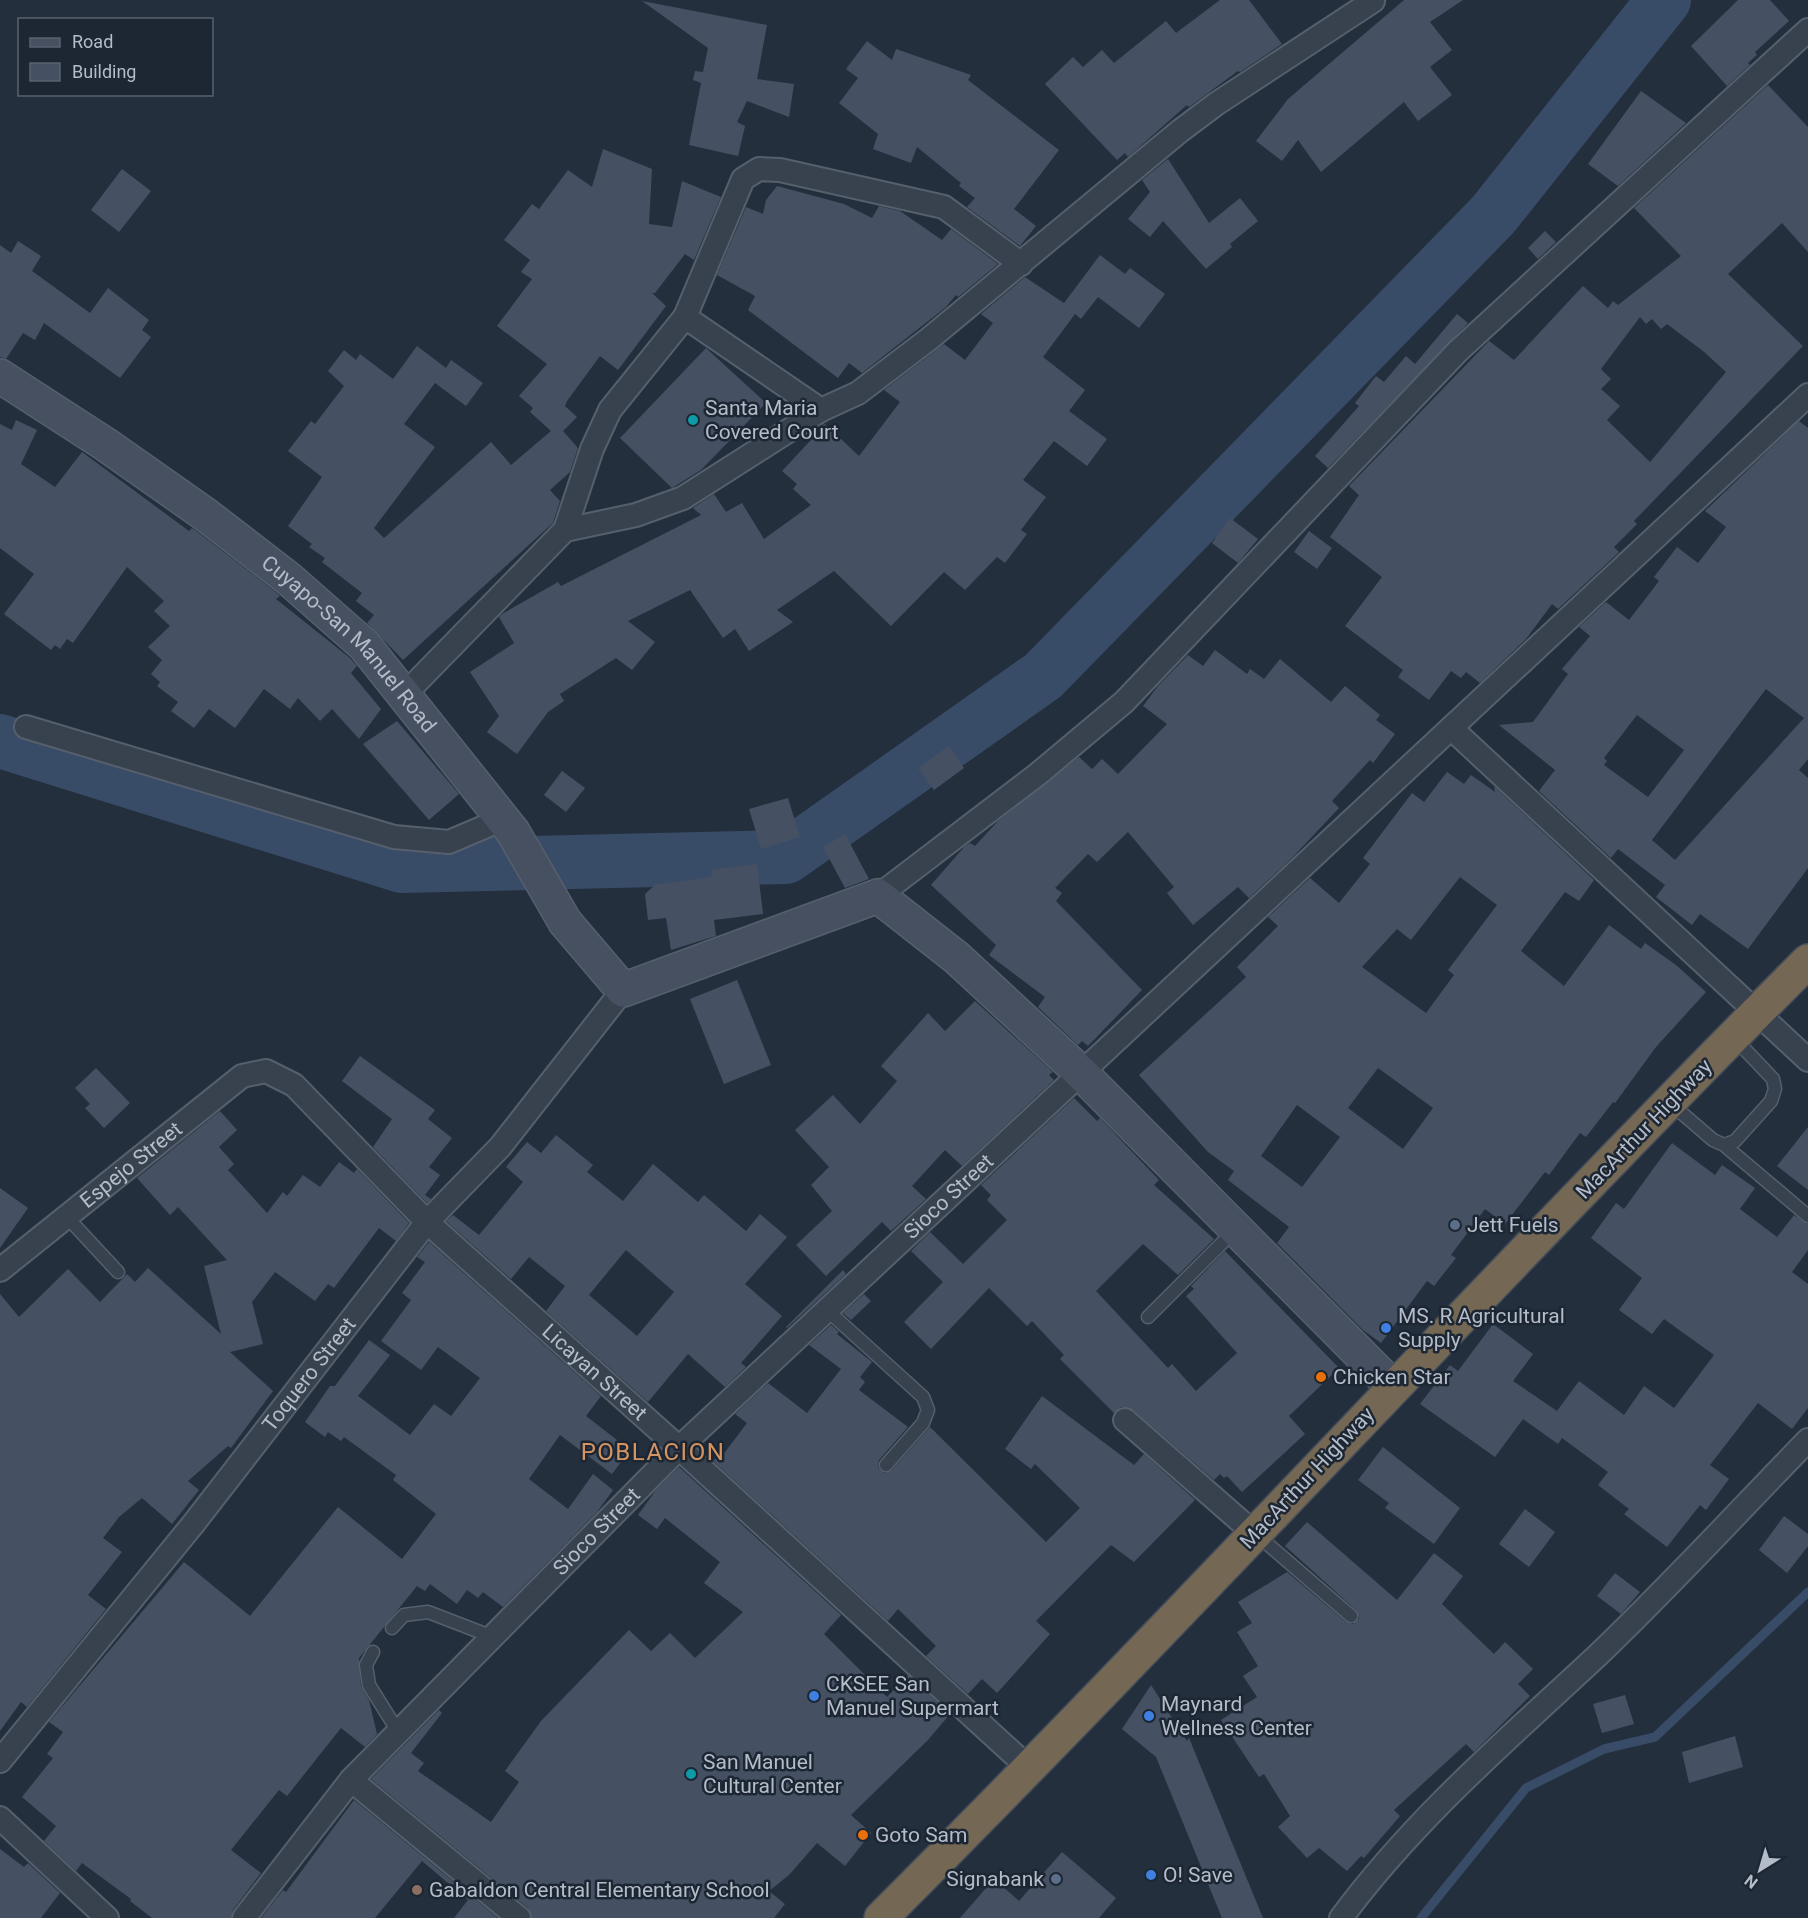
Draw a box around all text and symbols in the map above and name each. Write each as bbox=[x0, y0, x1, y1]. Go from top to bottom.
legend bbox=[18, 18, 213, 96]
text: Road bbox=[72, 31, 113, 52]
text: Building bbox=[72, 61, 136, 82]
place label: Santa Maria Covered Court bbox=[705, 396, 839, 444]
marker: Santa Maria Covered Court bbox=[686, 413, 700, 427]
street label: Cuyapo-San Manuel Road bbox=[257, 551, 441, 737]
street label: MacArthur Highway bbox=[1571, 1054, 1717, 1204]
street label: Espejo Street bbox=[75, 1117, 187, 1213]
street label: Sioco Street bbox=[899, 1149, 998, 1244]
place label: Jett Fuels bbox=[1467, 1213, 1559, 1237]
marker: Jett Fuels bbox=[1448, 1218, 1462, 1232]
place label: MS. R Agricultural Supply bbox=[1398, 1304, 1565, 1352]
street label: Toquero Street bbox=[257, 1312, 361, 1436]
street label: Licayan Street bbox=[537, 1319, 652, 1425]
marker: MS. R Agricultural Supply bbox=[1379, 1321, 1393, 1335]
place label: Chicken Star bbox=[1333, 1365, 1451, 1389]
marker: Chicken Star bbox=[1314, 1370, 1328, 1384]
street label: MacArthur Highway bbox=[1235, 1402, 1379, 1554]
district label: POBLACION bbox=[581, 1438, 725, 1466]
street label: Sioco Street bbox=[548, 1483, 645, 1580]
place label: CKSEE San Manuel Supermart bbox=[826, 1672, 999, 1720]
marker: CKSEE San Manuel Supermart bbox=[807, 1689, 821, 1703]
place label: Maynard Wellness Center bbox=[1161, 1692, 1312, 1740]
marker: Maynard Wellness Center bbox=[1142, 1709, 1156, 1723]
place label: San Manuel Cultural Center bbox=[703, 1750, 842, 1798]
marker: San Manuel Cultural Center bbox=[684, 1767, 698, 1781]
place label: Goto Sam bbox=[875, 1823, 967, 1847]
marker: Goto Sam bbox=[856, 1828, 870, 1842]
north arrow bbox=[1730, 1840, 1790, 1900]
place label: O! Save bbox=[1163, 1863, 1233, 1887]
place label: Signabank bbox=[946, 1867, 1044, 1891]
marker: O! Save bbox=[1144, 1868, 1158, 1882]
text: N bbox=[1741, 1871, 1762, 1893]
marker: Signabank bbox=[1049, 1872, 1063, 1886]
place label: Gabaldon Central Elementary School bbox=[429, 1878, 770, 1902]
marker: Gabaldon Central Elementary School bbox=[410, 1883, 424, 1897]

